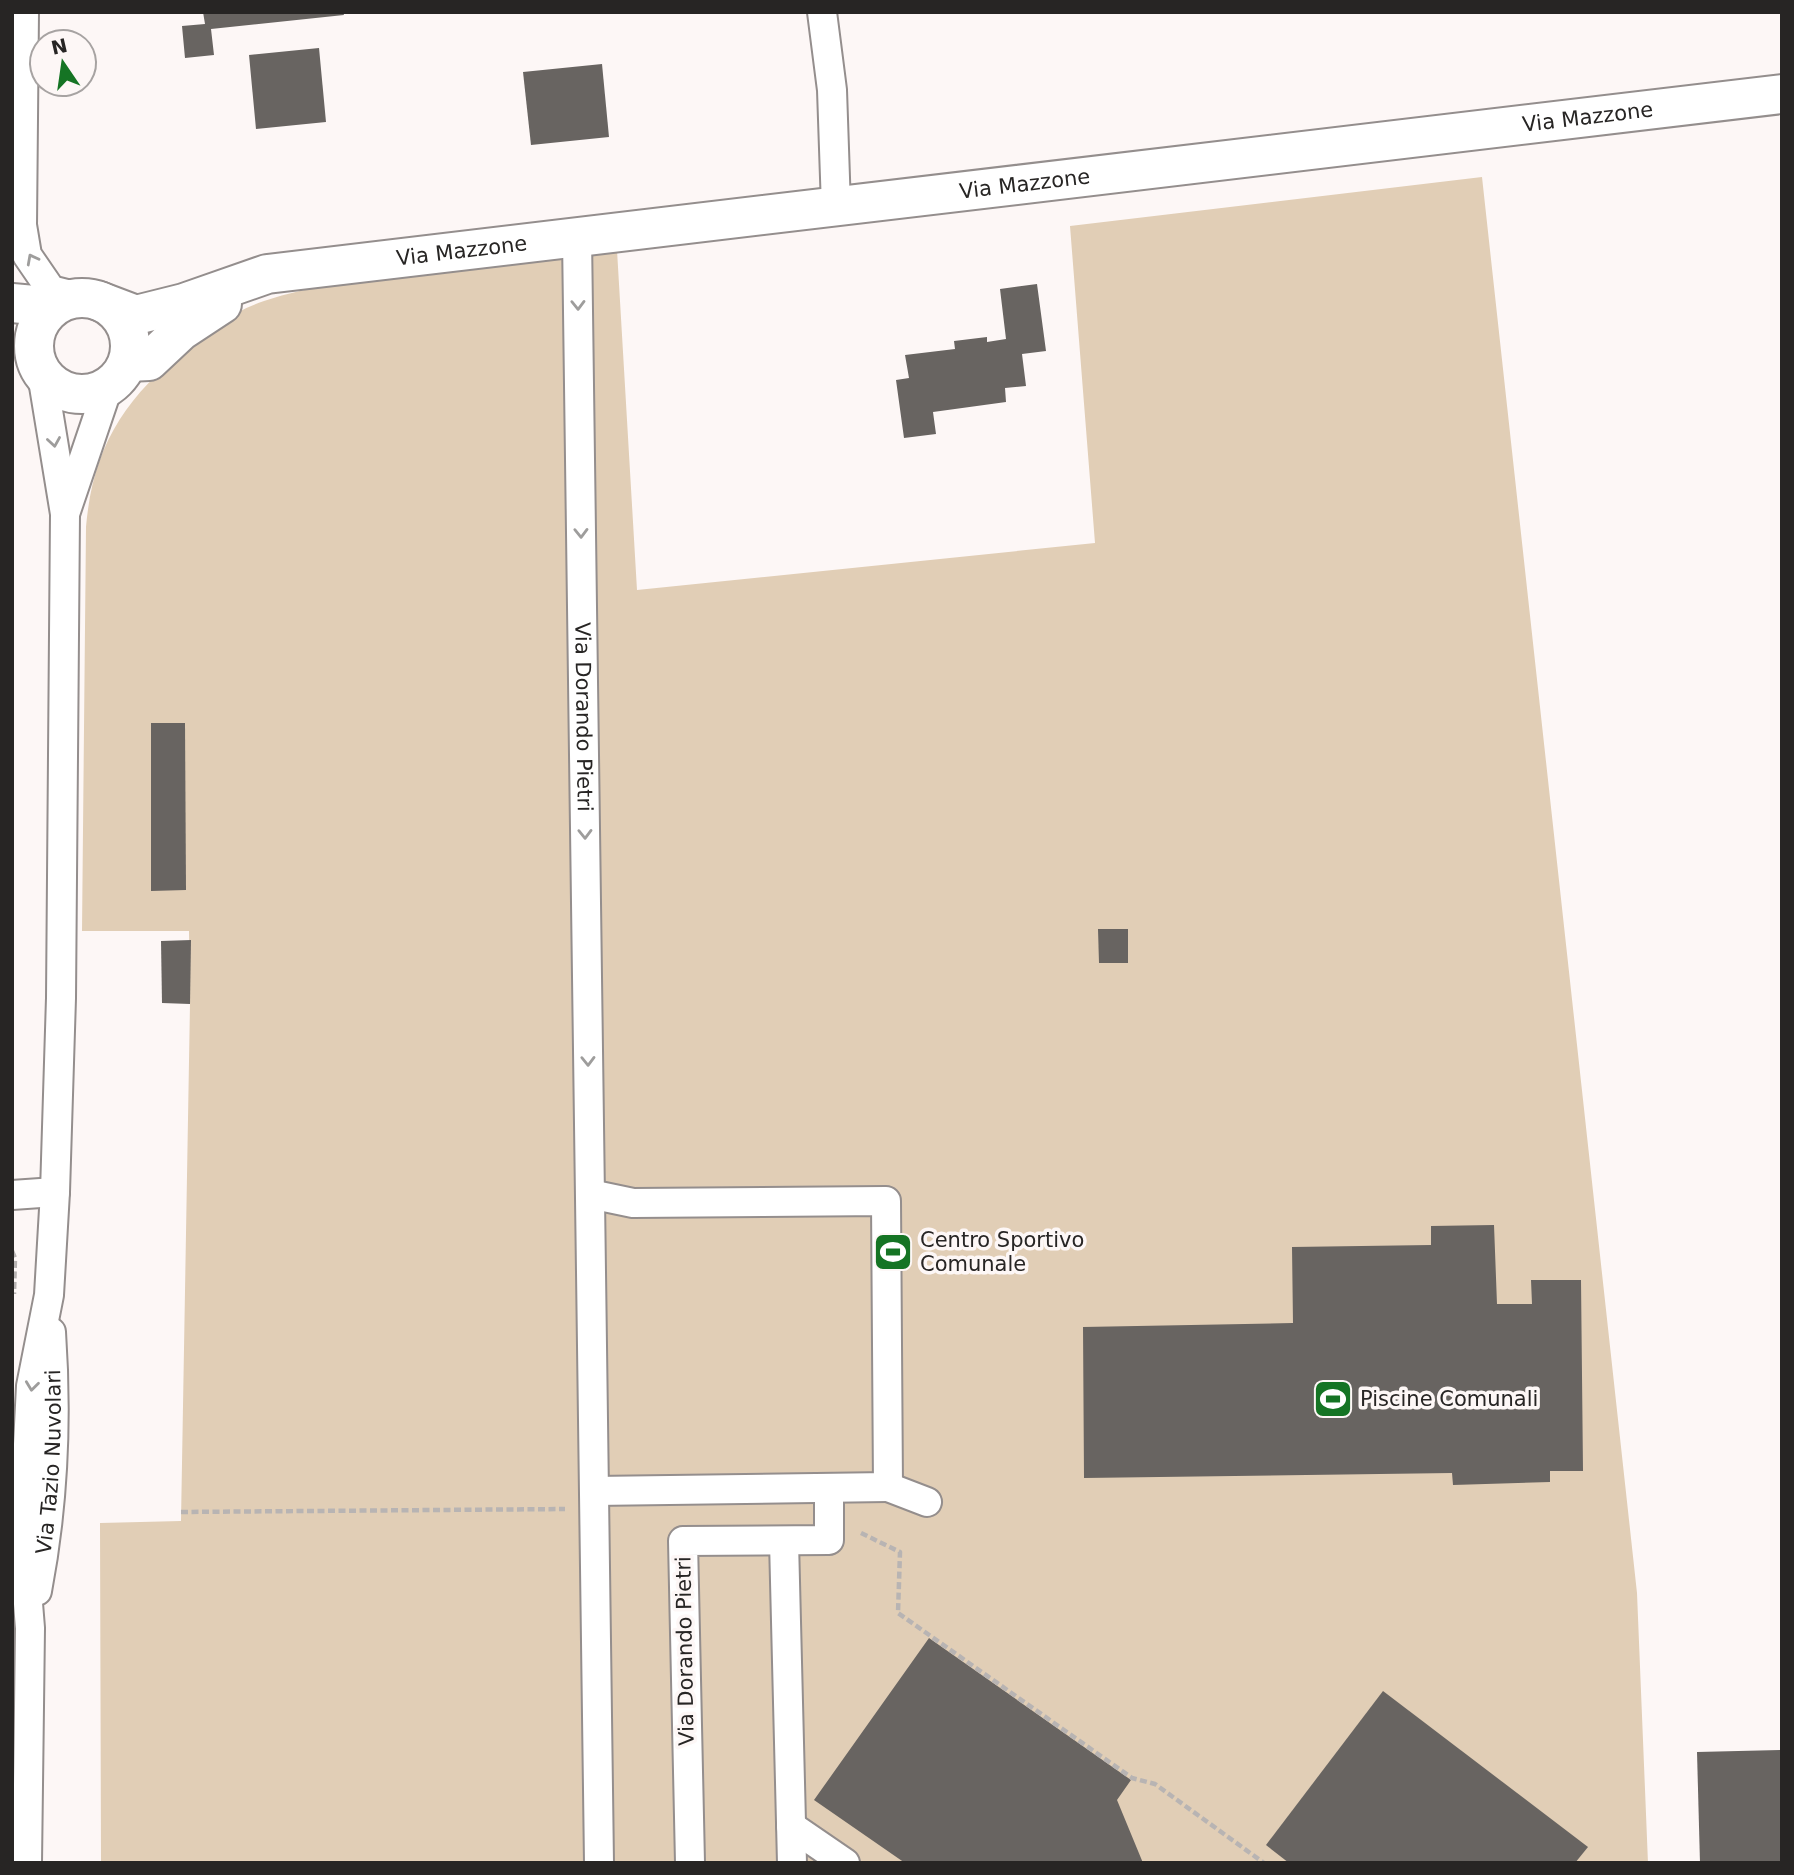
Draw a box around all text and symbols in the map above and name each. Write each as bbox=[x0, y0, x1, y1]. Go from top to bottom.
north arrow bbox=[28, 28, 98, 98]
text: N bbox=[49, 34, 69, 59]
street label: Via Mazzone bbox=[1521, 97, 1654, 137]
street label: Via Mazzone bbox=[958, 164, 1091, 204]
street label: Via Mazzone bbox=[395, 231, 528, 271]
one-way arrow bbox=[26, 254, 40, 266]
one-way arrow bbox=[570, 301, 586, 311]
one-way arrow bbox=[46, 436, 61, 448]
one-way arrow bbox=[573, 528, 589, 539]
street label: Via Dorando Pietri bbox=[570, 622, 597, 812]
one-way arrow bbox=[577, 829, 593, 840]
one-way arrow bbox=[581, 1056, 596, 1067]
place label: Centro Sportivo Comunale bbox=[920, 1228, 1084, 1276]
sports icon: Centro Sportivo Comunale bbox=[872, 1231, 914, 1273]
street label: Via Tazio Nuvolari bbox=[31, 1369, 66, 1556]
sports icon: Piscine Comunali bbox=[1312, 1378, 1354, 1420]
one-way arrow bbox=[24, 1380, 39, 1392]
place label: Piscine Comunali bbox=[1360, 1387, 1538, 1411]
street label: Via Dorando Pietri bbox=[671, 1556, 699, 1746]

